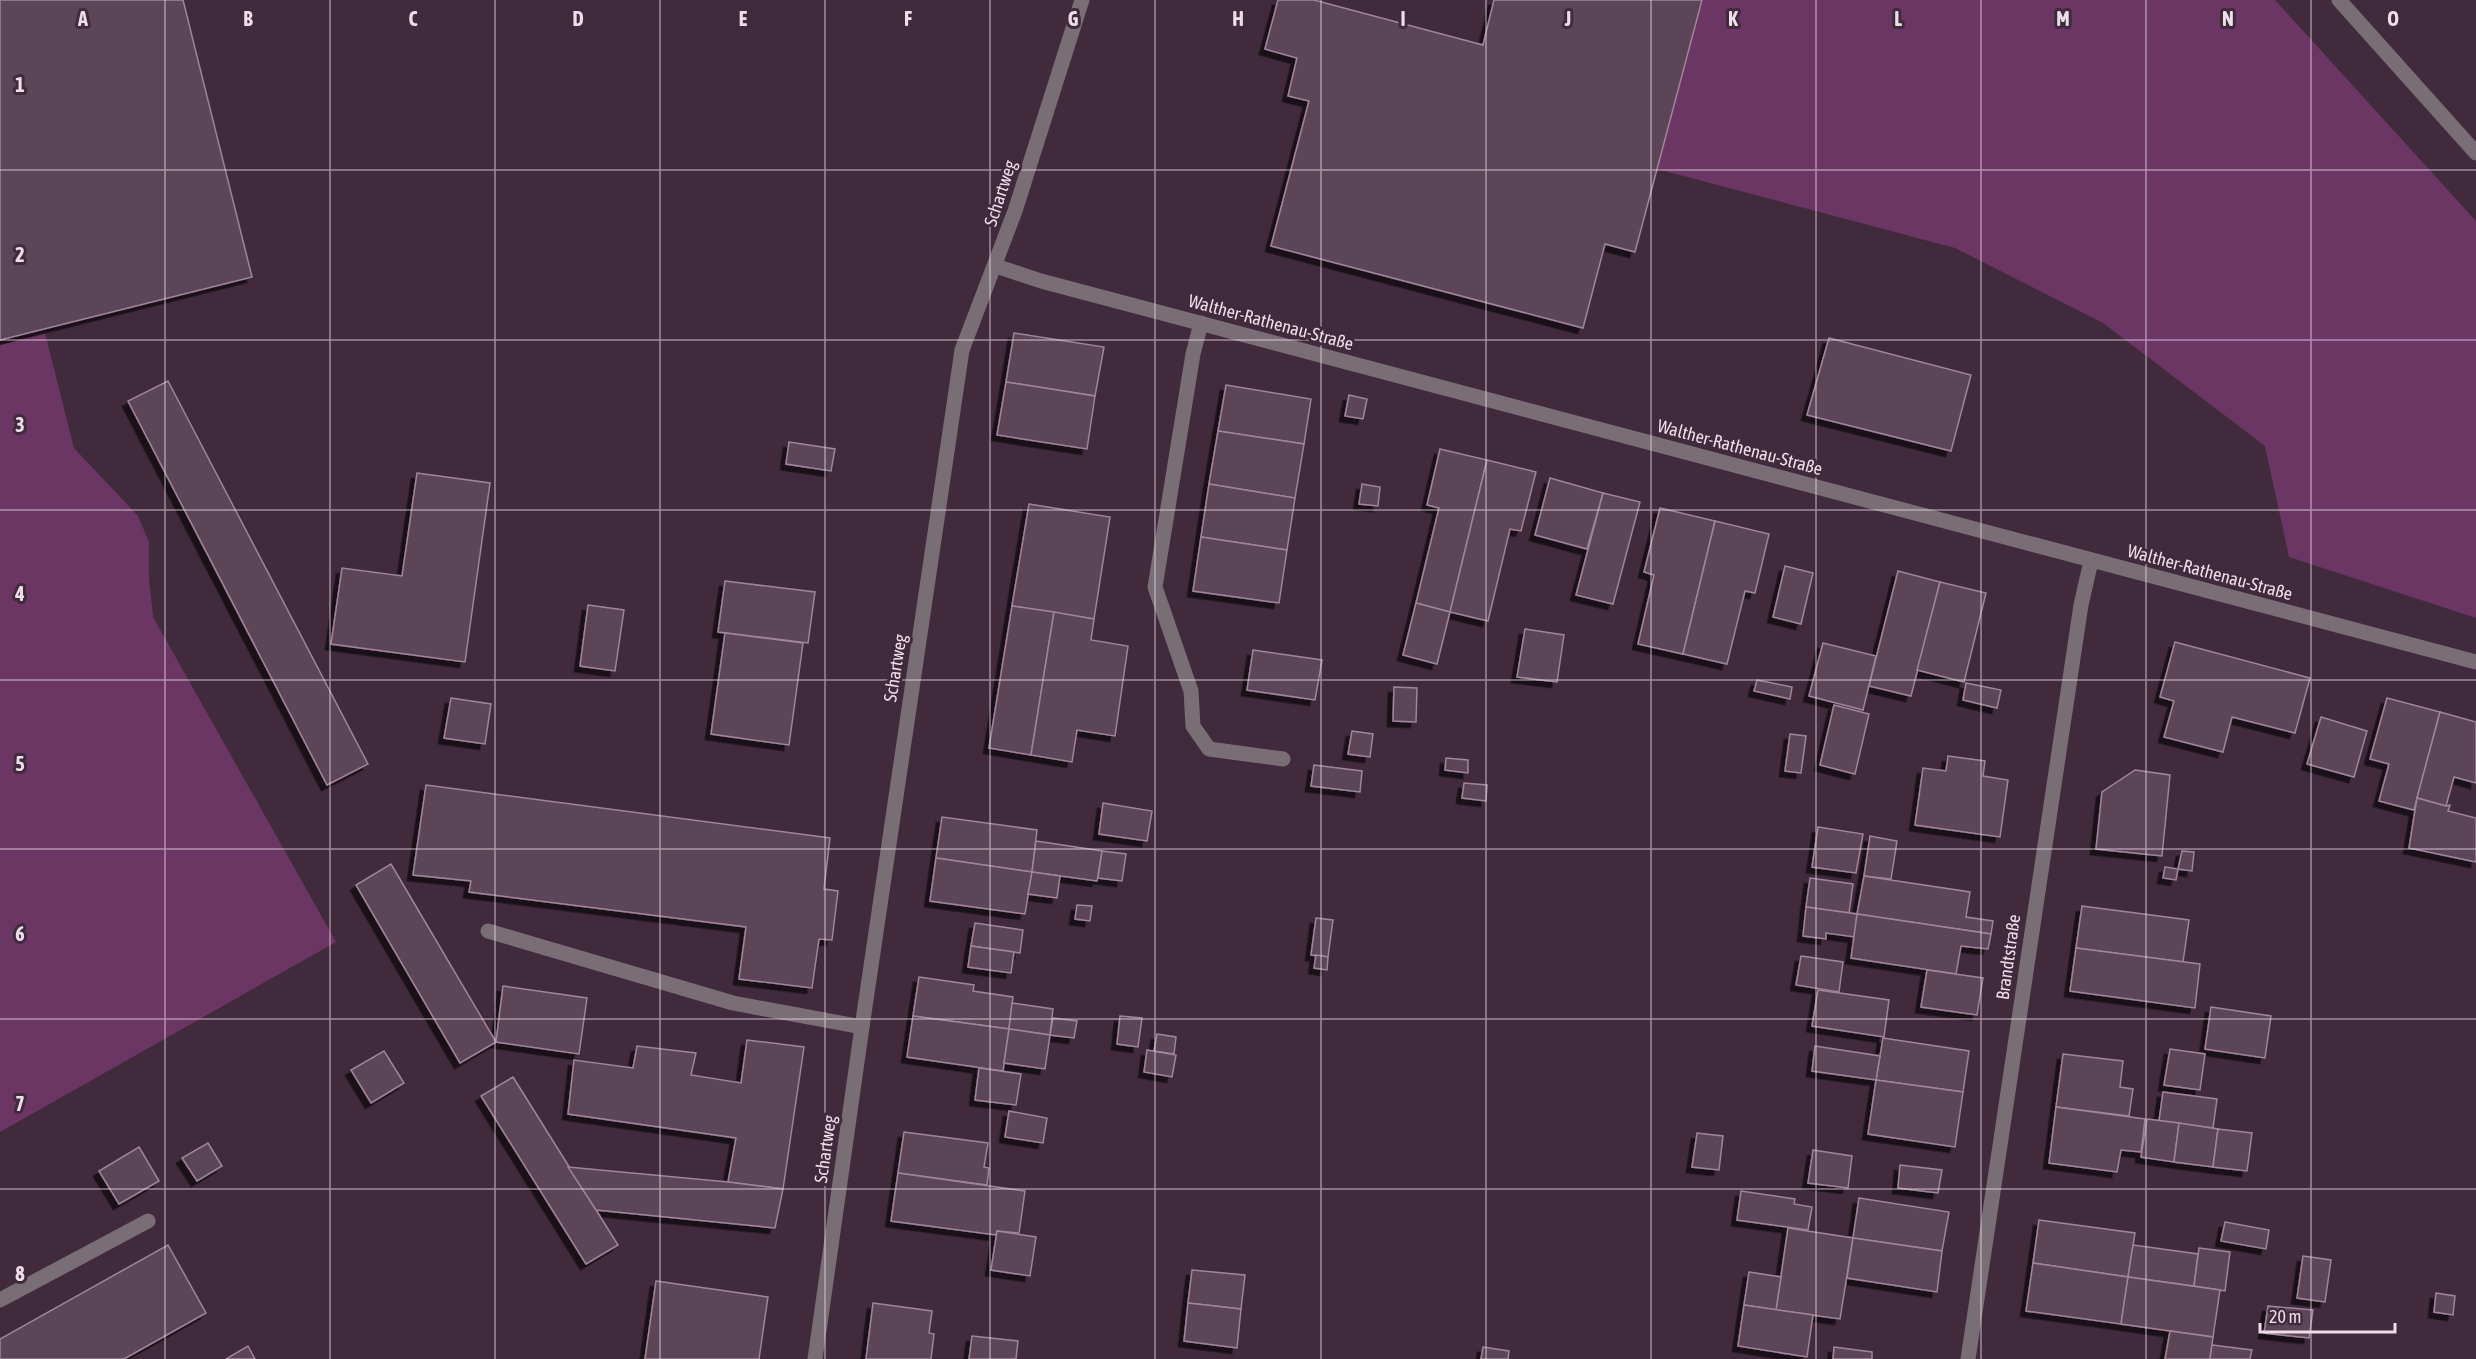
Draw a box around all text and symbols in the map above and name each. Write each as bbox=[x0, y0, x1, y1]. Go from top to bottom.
text: A bbox=[77, 7, 88, 30]
text: B bbox=[243, 7, 253, 30]
text: C bbox=[409, 7, 418, 30]
text: D bbox=[572, 7, 584, 30]
text: E bbox=[739, 7, 748, 30]
text: F bbox=[904, 7, 912, 30]
text: G bbox=[1068, 7, 1079, 30]
text: H bbox=[1232, 7, 1244, 30]
text: I bbox=[1400, 7, 1406, 30]
text: J bbox=[1564, 7, 1571, 30]
text: K bbox=[1728, 7, 1738, 30]
text: L bbox=[1894, 7, 1902, 30]
text: M bbox=[2056, 7, 2070, 30]
text: N bbox=[2222, 7, 2234, 30]
text: O bbox=[2387, 7, 2399, 30]
text: 1 bbox=[15, 73, 25, 96]
street label: Schartweg bbox=[979, 157, 1021, 229]
text: 2 bbox=[15, 243, 25, 266]
street label: Walther-Rathenau-Straße bbox=[1186, 290, 1356, 354]
text: 3 bbox=[15, 413, 25, 436]
street label: Walther-Rathenau-Straße bbox=[1655, 415, 1825, 479]
street label: Walther-Rathenau-Straße bbox=[2125, 540, 2295, 604]
text: 4 bbox=[14, 582, 25, 605]
street label: Schartweg bbox=[879, 632, 911, 703]
text: 5 bbox=[15, 752, 25, 775]
street label: Brandtstraße bbox=[1992, 913, 2024, 1001]
text: 6 bbox=[15, 922, 25, 945]
text: 7 bbox=[15, 1092, 25, 1115]
street label: Schartweg bbox=[810, 1114, 840, 1184]
text: 8 bbox=[15, 1262, 25, 1285]
scale bar bbox=[2260, 1296, 2395, 1334]
text: 20 m bbox=[2269, 1306, 2301, 1327]

